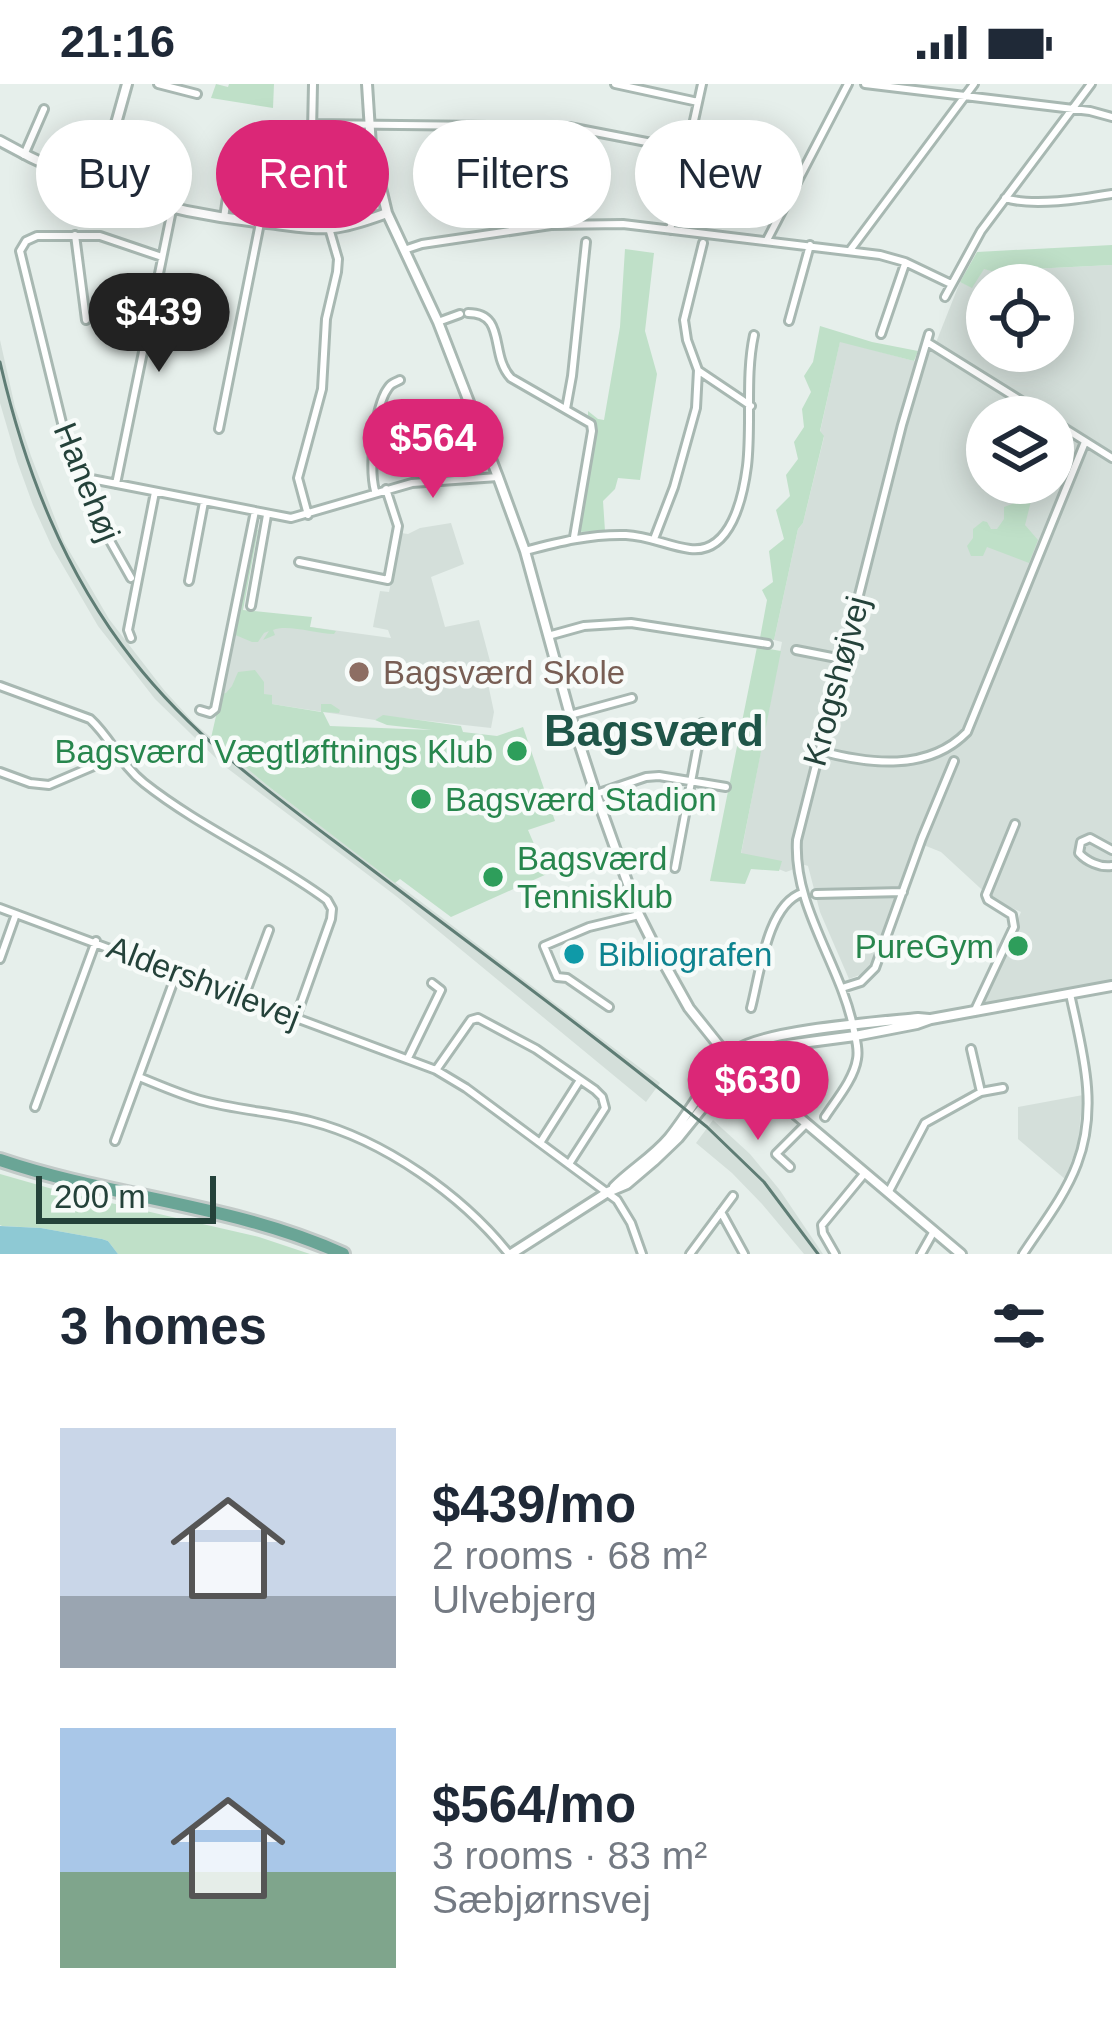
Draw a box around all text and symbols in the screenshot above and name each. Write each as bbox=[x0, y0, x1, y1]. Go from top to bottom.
text: 21:16 bbox=[60, 16, 175, 67]
chip: Buy bbox=[36, 120, 192, 228]
chip: Rent bbox=[216, 120, 389, 228]
chip: Filters bbox=[413, 120, 611, 228]
chip: New bbox=[635, 120, 803, 228]
map controls bbox=[966, 264, 1074, 504]
button: locate bbox=[966, 264, 1074, 372]
pin: $439 bbox=[88, 273, 230, 375]
text: $439 bbox=[116, 290, 202, 333]
button: layers bbox=[966, 396, 1074, 504]
pin: $564 bbox=[362, 399, 504, 501]
text: $564 bbox=[390, 416, 476, 459]
street label: Hanehøj bbox=[46, 417, 128, 547]
street label: Krogshøjvej bbox=[796, 592, 876, 770]
place label: Bagsværd Skole bbox=[383, 654, 625, 691]
marker: Bagsværd Skole bbox=[346, 659, 372, 685]
district label: Bagsværd bbox=[544, 705, 764, 756]
place label: Bagsværd Vægtløftnings Klub bbox=[55, 733, 493, 770]
marker: Bagsværd Vægtløftnings Klub bbox=[504, 738, 530, 764]
place label: Bagsværd Stadion bbox=[445, 781, 717, 818]
marker: Bagsværd Stadion bbox=[408, 786, 434, 812]
place label: Bagsværd Tennisklub bbox=[517, 840, 673, 915]
marker: Bagsværd Tennisklub bbox=[480, 864, 506, 890]
street label: Aldershvilevej bbox=[102, 928, 306, 1036]
place label: PureGym bbox=[855, 928, 994, 965]
marker: PureGym bbox=[1005, 933, 1031, 959]
place label: Bibliografen bbox=[598, 936, 772, 973]
marker: Bibliografen bbox=[561, 941, 587, 967]
pin: $630 bbox=[687, 1041, 829, 1143]
text: $630 bbox=[715, 1058, 801, 1101]
scale bar bbox=[36, 1170, 216, 1223]
text: 200 m bbox=[54, 1178, 146, 1215]
icon: filters bbox=[986, 1293, 1052, 1359]
text: 3 homes bbox=[60, 1298, 267, 1355]
icon: home bbox=[156, 1476, 300, 1620]
text: $439/mo bbox=[432, 1476, 636, 1533]
text: 2 rooms · 68 m² bbox=[432, 1534, 707, 1577]
text: Ulvebjerg bbox=[432, 1578, 597, 1621]
icon: home bbox=[156, 1776, 300, 1920]
text: $564/mo bbox=[432, 1776, 636, 1833]
text: 3 rooms · 83 m² bbox=[432, 1834, 707, 1877]
text: Sæbjørnsvej bbox=[432, 1878, 651, 1921]

